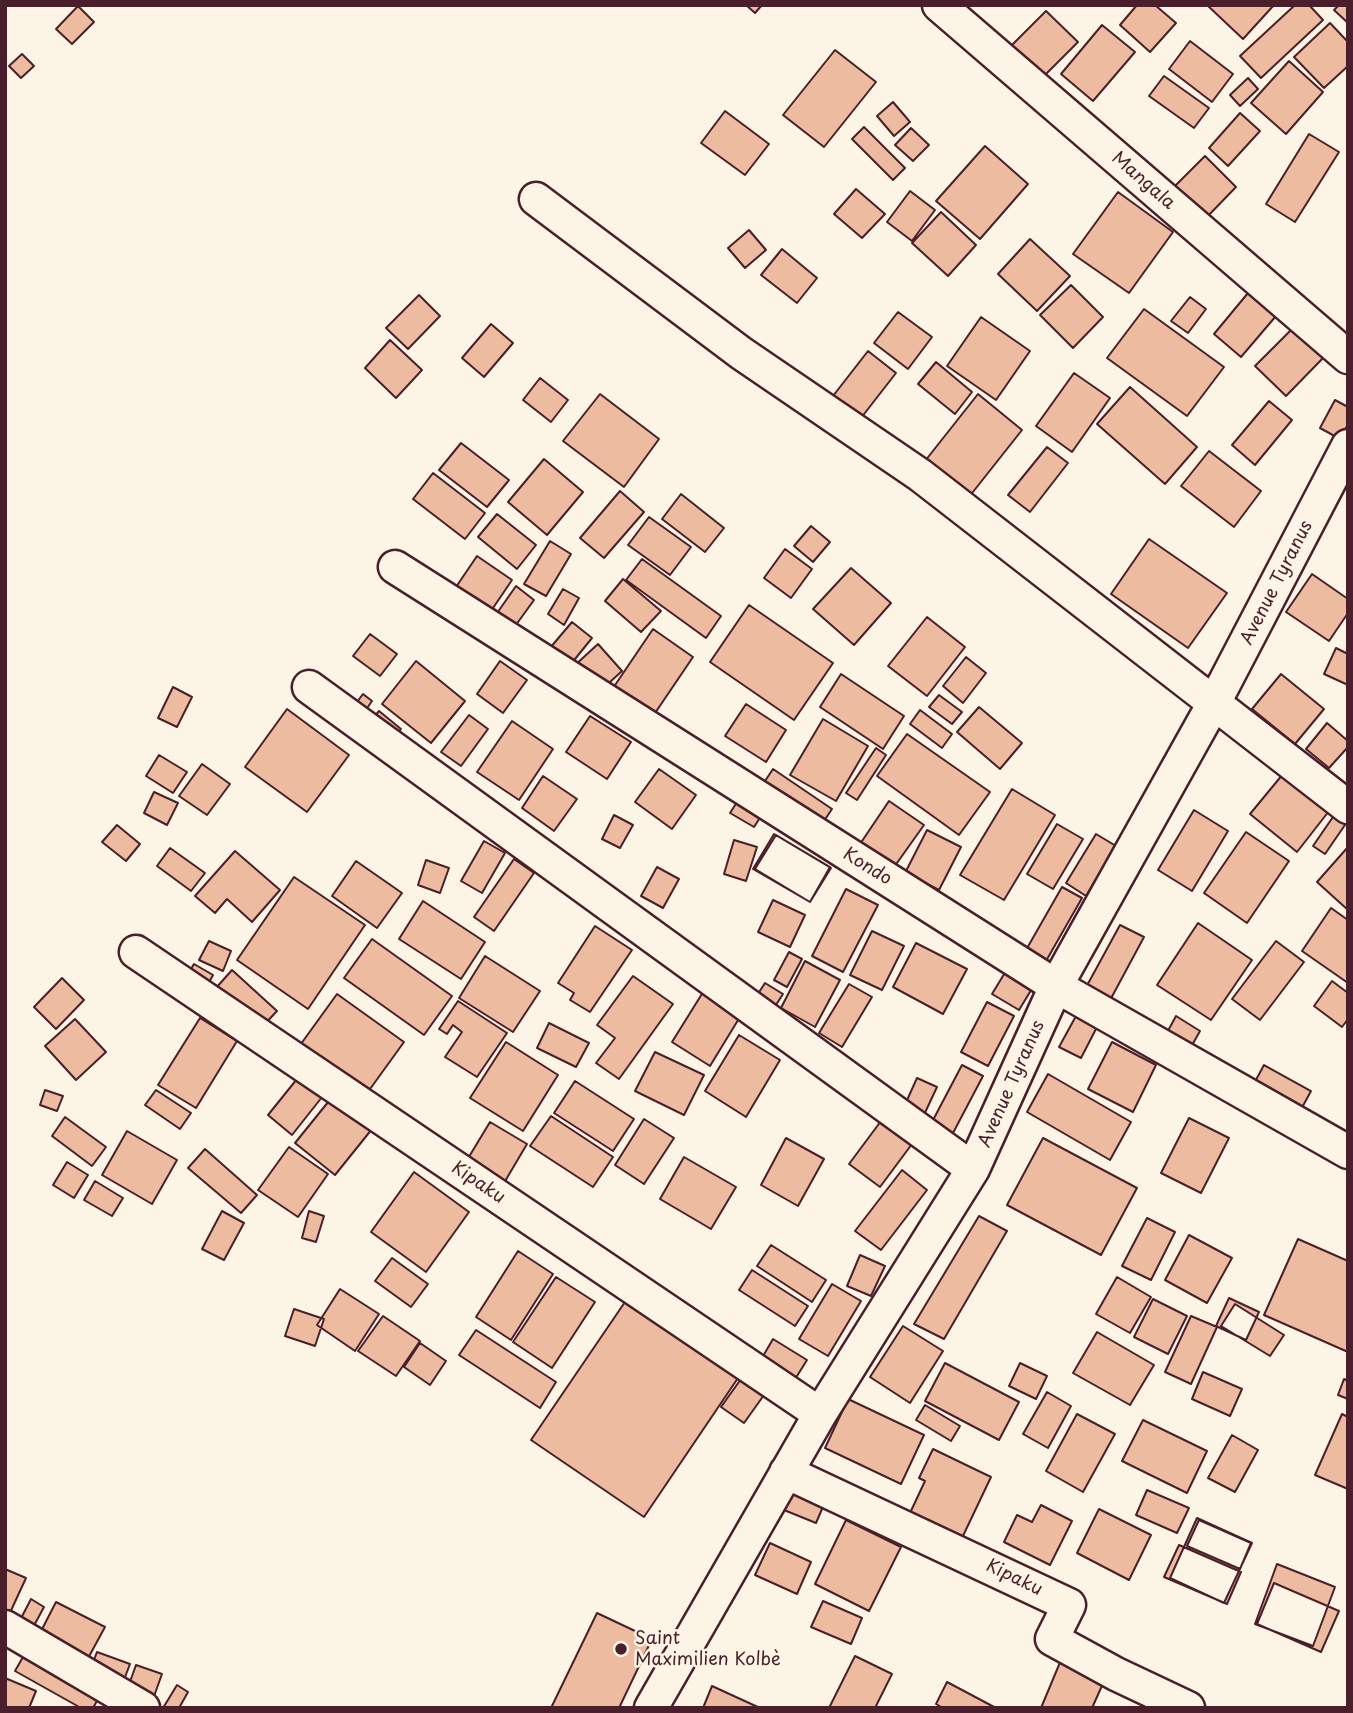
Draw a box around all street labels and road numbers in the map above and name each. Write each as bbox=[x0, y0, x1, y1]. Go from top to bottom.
street label: Mangala bbox=[1107, 148, 1179, 214]
street label: Avenue Tyranus bbox=[1236, 517, 1318, 649]
street label: Kondo bbox=[839, 844, 895, 890]
street label: Avenue Tyranus bbox=[974, 1017, 1050, 1151]
street label: Kipaku bbox=[447, 1157, 509, 1209]
street label: Kipaku bbox=[982, 1555, 1046, 1601]

